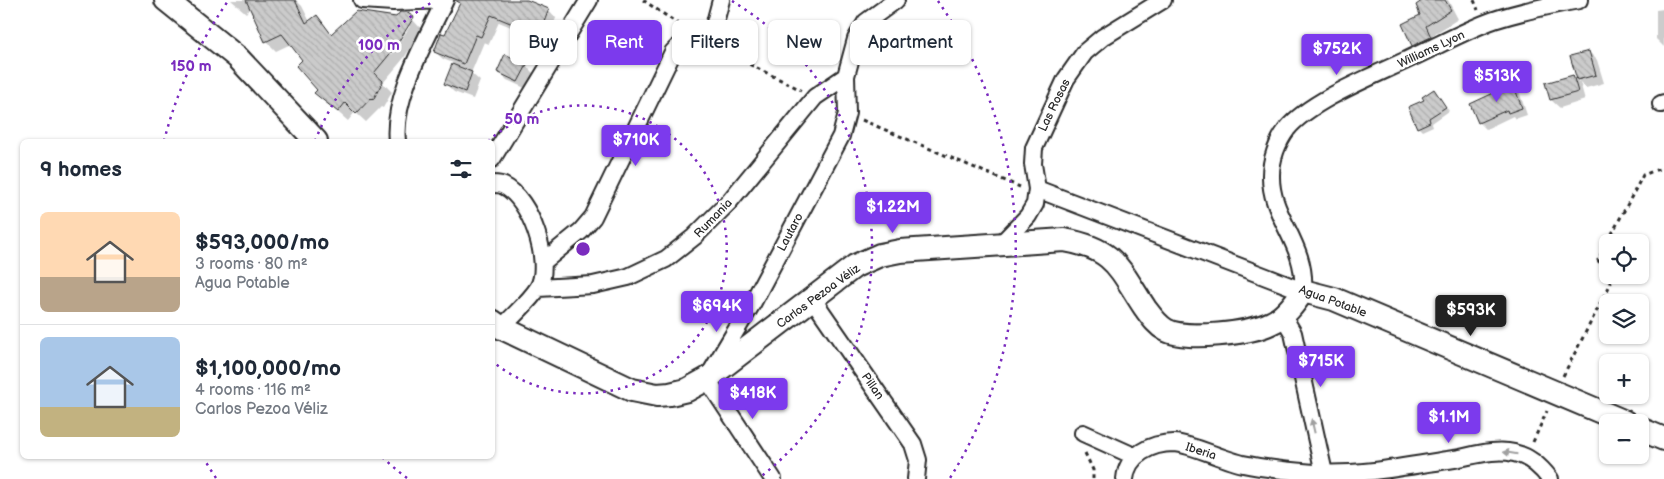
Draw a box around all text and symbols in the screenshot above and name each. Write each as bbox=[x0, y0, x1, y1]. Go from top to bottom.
chip: Buy bbox=[510, 20, 577, 65]
chip: Rent bbox=[587, 20, 662, 65]
chip: Filters bbox=[672, 20, 758, 65]
chip: New bbox=[768, 20, 840, 65]
chip: Apartment bbox=[850, 20, 971, 65]
street label: Williams Lyon bbox=[1395, 27, 1467, 72]
pin: $752K bbox=[1302, 34, 1372, 76]
text: 100 m bbox=[358, 36, 400, 55]
text: $752K bbox=[1312, 40, 1362, 59]
text: 150 m bbox=[170, 57, 212, 76]
pin: $513K bbox=[1462, 61, 1532, 103]
text: $513K bbox=[1474, 67, 1520, 86]
street label: Las Rosas bbox=[1035, 76, 1074, 134]
text: 50 m bbox=[505, 110, 540, 129]
pin: $710K bbox=[601, 124, 671, 167]
text: $710K bbox=[613, 131, 659, 150]
icon: filters bbox=[447, 155, 475, 183]
text: 9 homes bbox=[40, 157, 122, 182]
pin: $1.22M bbox=[852, 192, 934, 234]
street label: Rumania bbox=[691, 196, 736, 241]
text: $1.22M bbox=[866, 198, 920, 217]
street label: Lautaro bbox=[774, 210, 807, 254]
text: $593,000/mo bbox=[195, 230, 329, 255]
icon: home bbox=[80, 232, 140, 292]
map controls bbox=[1599, 234, 1649, 464]
button: locate bbox=[1599, 234, 1649, 284]
centre of rings bbox=[574, 240, 592, 258]
text: 3 rooms · 80 m² bbox=[195, 255, 308, 274]
street label: Carlos Pezoa Véliz bbox=[774, 261, 863, 332]
text: Agua Potable bbox=[195, 274, 290, 293]
street label: Agua Potable bbox=[1297, 282, 1369, 321]
pin: $694K bbox=[682, 290, 752, 333]
pin: $593K bbox=[1436, 294, 1506, 337]
button: layers bbox=[1599, 294, 1649, 344]
text: $694K bbox=[692, 297, 742, 316]
text: $593K bbox=[1446, 301, 1496, 320]
pin: $715K bbox=[1286, 346, 1356, 388]
text: $715K bbox=[1298, 352, 1344, 371]
button: + bbox=[1599, 354, 1649, 404]
text: $1,100,000/mo bbox=[195, 356, 341, 381]
icon: home bbox=[80, 357, 140, 417]
street label: Pillan bbox=[858, 370, 887, 403]
pin: $418K bbox=[718, 378, 788, 420]
text: 4 rooms · 116 m² bbox=[195, 381, 311, 400]
text: $418K bbox=[730, 384, 776, 403]
text: Carlos Pezoa Véliz bbox=[195, 400, 328, 419]
pin: $1.1M bbox=[1414, 402, 1484, 444]
text: $1.1M bbox=[1428, 408, 1470, 427]
button: − bbox=[1599, 414, 1649, 464]
one-way arrow bbox=[1309, 417, 1317, 433]
street label: Iberia bbox=[1184, 439, 1218, 464]
one-way arrow bbox=[1502, 449, 1518, 457]

